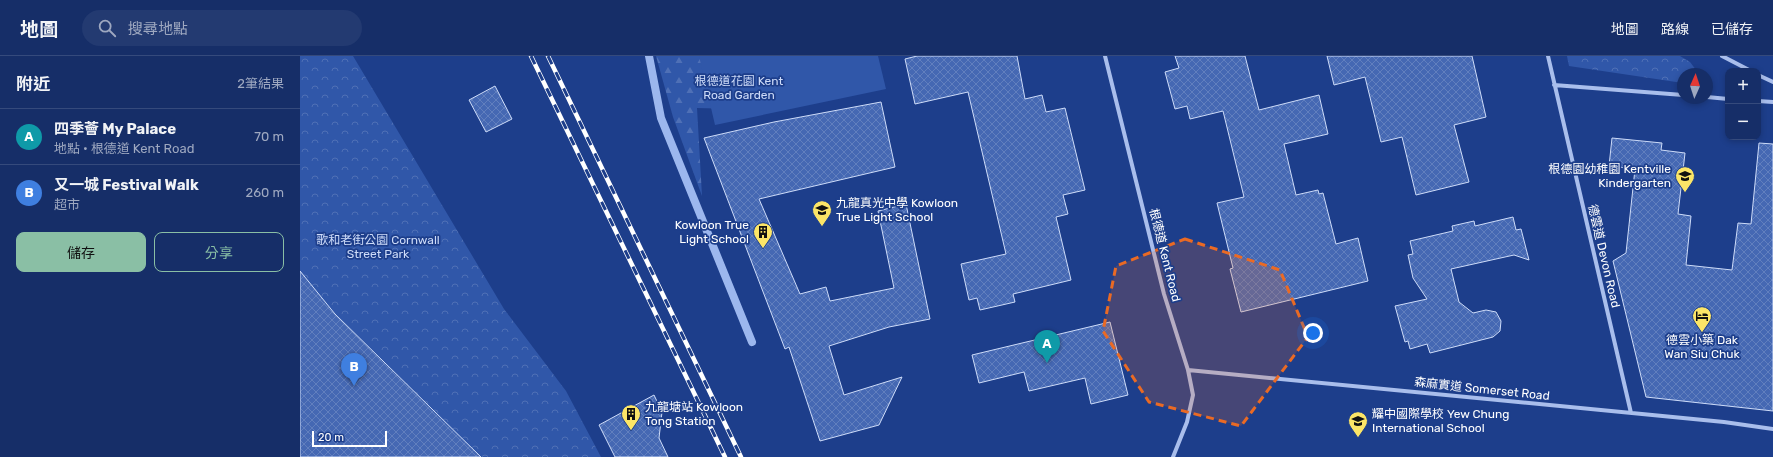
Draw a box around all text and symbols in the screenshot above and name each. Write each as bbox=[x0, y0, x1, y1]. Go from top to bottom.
search box bbox=[82, 10, 362, 46]
icon: search bbox=[96, 17, 118, 39]
text: 地圖 bbox=[20, 18, 58, 41]
text: 搜尋地點 bbox=[128, 20, 188, 38]
text: 地圖 bbox=[1611, 21, 1639, 38]
text: 路線 bbox=[1661, 21, 1689, 38]
text: 已儲存 bbox=[1711, 21, 1753, 38]
north arrow bbox=[1677, 68, 1713, 104]
map controls bbox=[1725, 68, 1761, 140]
button: + bbox=[1725, 68, 1761, 104]
text: 附近 bbox=[16, 74, 50, 94]
park label: 根德道花園 Kent Road Garden bbox=[695, 74, 783, 102]
text: 2筆結果 bbox=[237, 76, 284, 91]
button: − bbox=[1725, 104, 1761, 140]
text: 四季薈 My Palace bbox=[54, 120, 176, 138]
text: A bbox=[24, 129, 34, 144]
text: 70 m bbox=[254, 129, 284, 144]
text: 地點 · 根德道 Kent Road bbox=[54, 141, 194, 156]
place label: 根德園幼稚園 Kentville Kindergarten bbox=[1549, 162, 1671, 190]
school or university icon: 根德園幼稚園 Kentville Kindergarten bbox=[1674, 165, 1696, 193]
text: 又一城 Festival Walk bbox=[54, 176, 199, 194]
text: B bbox=[24, 185, 34, 200]
text: 260 m bbox=[246, 185, 284, 200]
place label: 九龍真光中學 Kowloon True Light School bbox=[836, 196, 958, 224]
text: 超市 bbox=[54, 197, 80, 212]
school or university icon: 九龍真光中學 Kowloon True Light School bbox=[811, 199, 833, 227]
street label: 德雲道 Devon Road bbox=[1585, 203, 1623, 309]
street label: 根德道 Kent Road bbox=[1147, 207, 1183, 303]
place label: Kowloon True Light School bbox=[675, 218, 749, 246]
building icon: Kowloon True Light School bbox=[752, 221, 774, 249]
button: 儲存 bbox=[16, 232, 146, 272]
button: 分享 bbox=[154, 232, 284, 272]
park label: 歌和老街公園 Cornwall Street Park bbox=[316, 233, 440, 261]
hotel icon: 德雲小築 Dak Wan Siu Chuk bbox=[1691, 305, 1713, 333]
your location bbox=[1303, 323, 1323, 343]
pin: A bbox=[1034, 330, 1060, 363]
place label: 德雲小築 Dak Wan Siu Chuk bbox=[1664, 333, 1741, 361]
pin: B bbox=[341, 353, 367, 386]
street label: 森麻實道 Somerset Road bbox=[1414, 375, 1550, 403]
place label: 九龍塘站 Kowloon Tong Station bbox=[645, 400, 743, 428]
building icon: 九龍塘站 Kowloon Tong Station bbox=[620, 403, 642, 431]
place label: 耀中國際學校 Yew Chung International School bbox=[1372, 407, 1510, 435]
school or university icon: 耀中國際學校 Yew Chung International School bbox=[1347, 410, 1369, 438]
scale bar bbox=[312, 429, 387, 448]
text: 20 m bbox=[318, 431, 344, 444]

